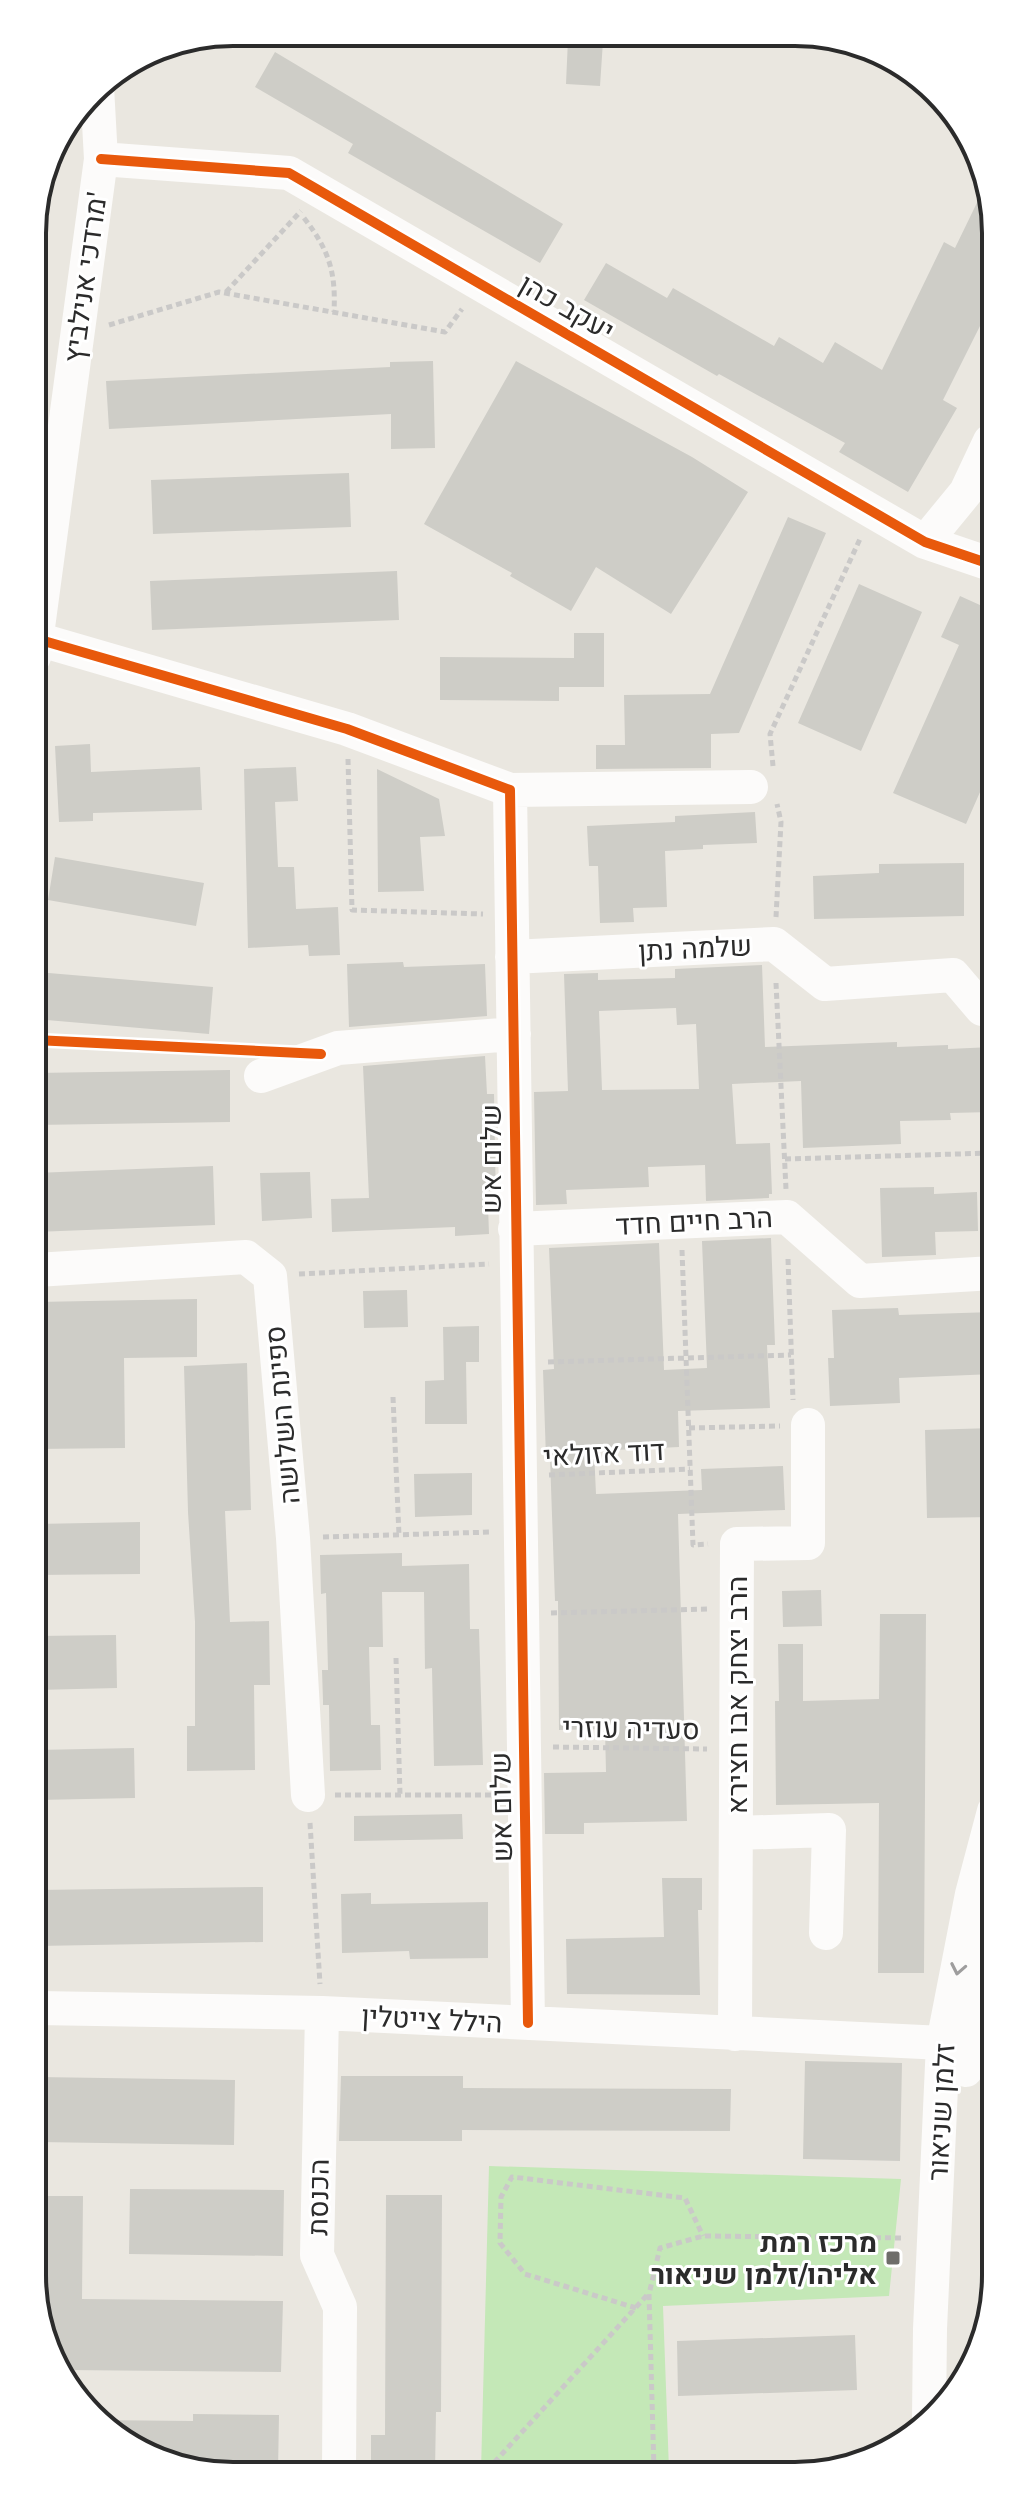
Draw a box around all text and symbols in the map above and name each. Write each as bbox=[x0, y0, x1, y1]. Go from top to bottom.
street label: מרדכי אנילביץ' bbox=[55, 189, 114, 365]
street label: יעקב כהן bbox=[514, 265, 621, 348]
street label: שלמה נתן bbox=[637, 927, 753, 968]
street label: שלום אש bbox=[473, 1104, 508, 1214]
street label: הרב חיים חדד bbox=[614, 1199, 773, 1242]
street label: ספינת השלושה bbox=[256, 1324, 307, 1506]
street label: דוד אזולאי bbox=[542, 1432, 666, 1473]
street label: הרב יצחק אבו חצירא bbox=[719, 1576, 754, 1814]
street label: סעדיה עוזרי bbox=[562, 1709, 700, 1746]
street label: שלום אש bbox=[482, 1752, 519, 1862]
one-way arrow bbox=[950, 1962, 967, 1975]
street label: הילל צייטלין bbox=[361, 1997, 504, 2040]
street label: זלמן שניאור bbox=[919, 2042, 962, 2182]
street label: הכנסת bbox=[299, 2158, 336, 2236]
place label: מרכז רמת אליהו/זלמן שניאור bbox=[651, 2224, 877, 2291]
marker: מרכז רמת אליהו/זלמן שניאור bbox=[884, 2249, 902, 2267]

